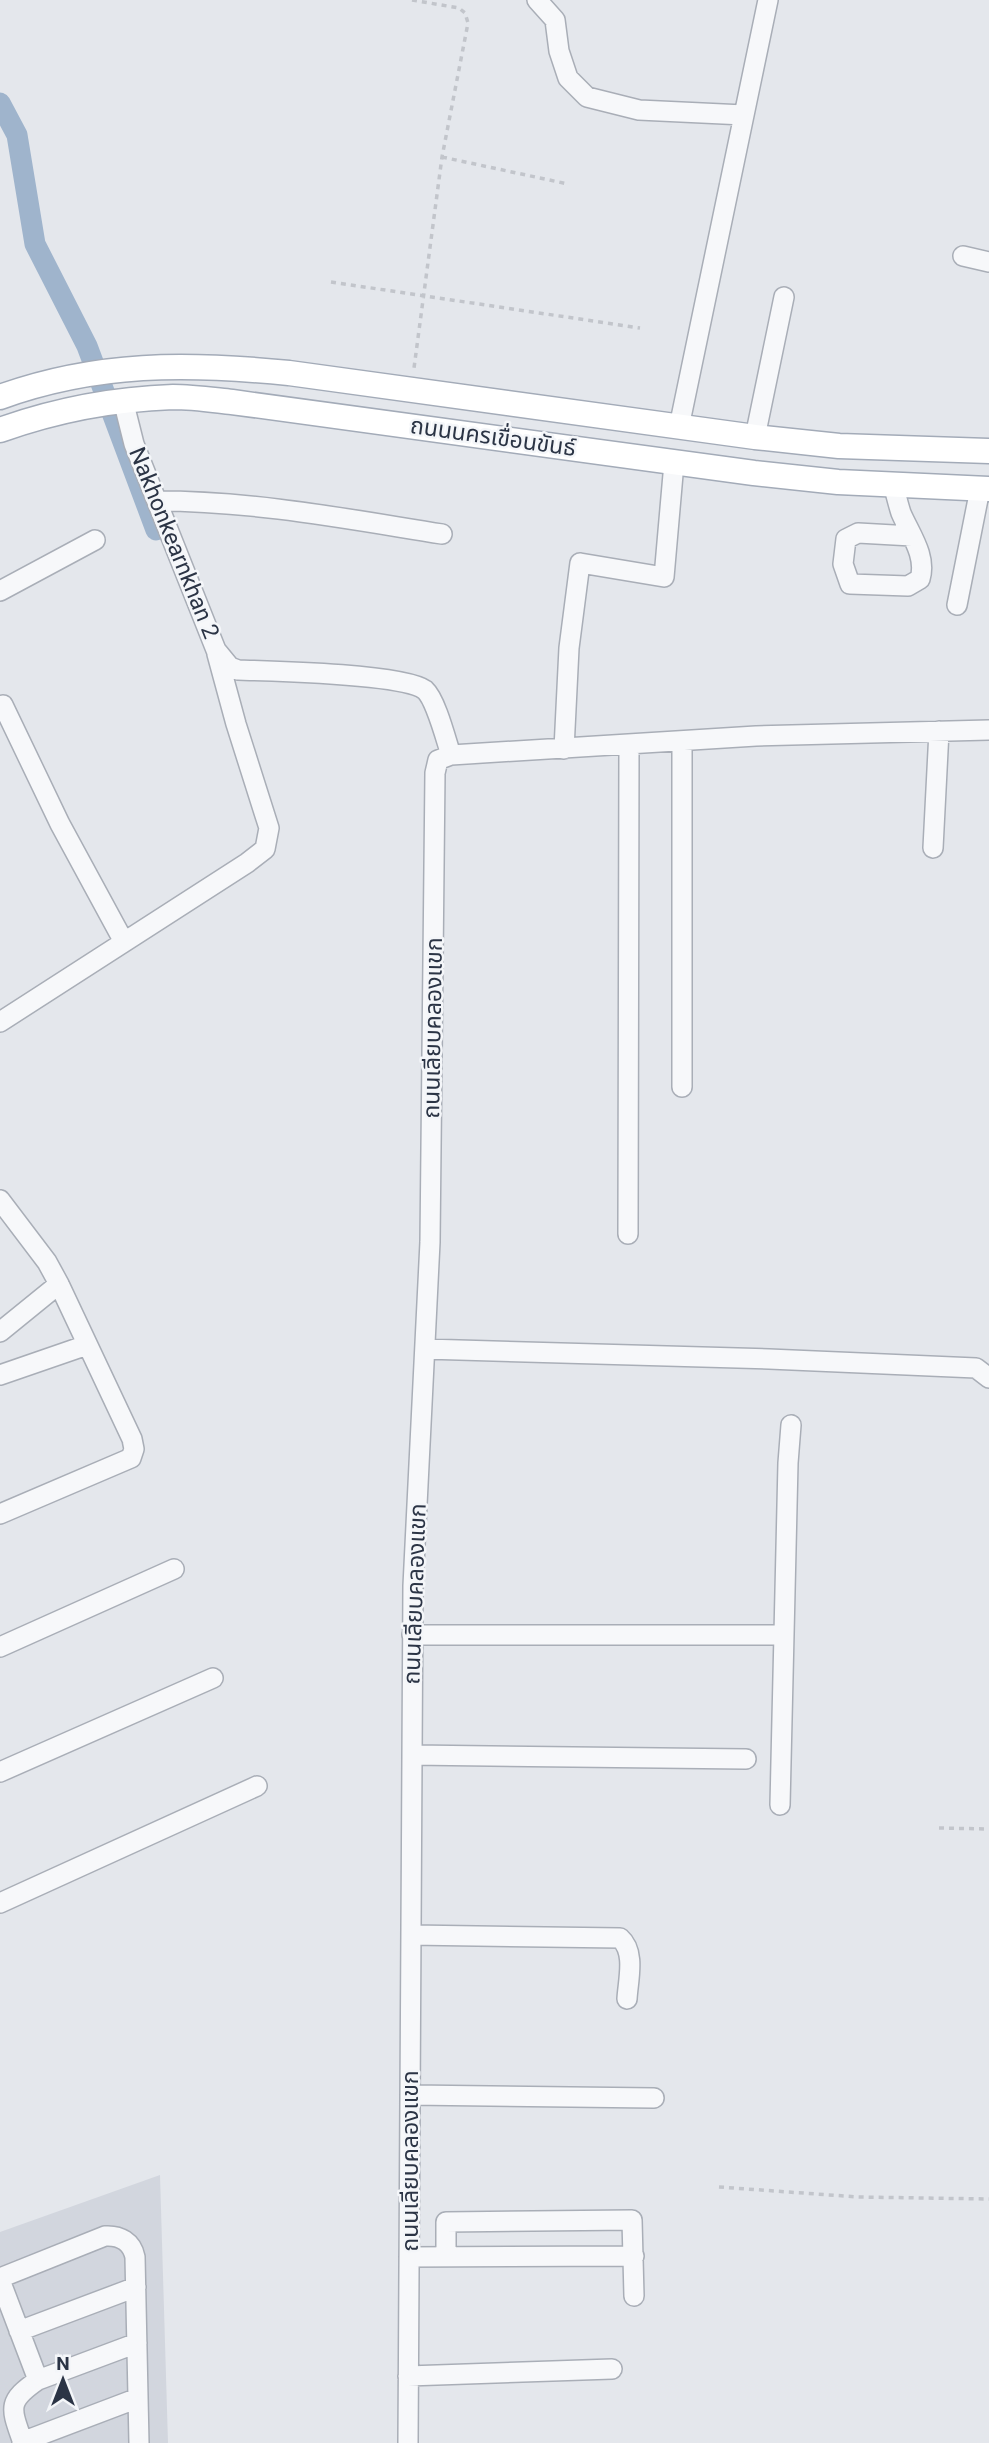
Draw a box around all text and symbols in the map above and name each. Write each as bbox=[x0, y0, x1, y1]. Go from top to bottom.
street label: ถนนนครเขื่อนขันธ์ bbox=[408, 409, 578, 462]
street label: Nakhonkearnkhan 2 bbox=[123, 443, 225, 643]
street label: ถนนเลียบคลองแขก bbox=[418, 937, 448, 1119]
street label: ถนนเลียบคลองแขก bbox=[398, 1503, 432, 1685]
street label: ถนนเลียบคลองแขก bbox=[397, 2070, 424, 2252]
north arrow bbox=[28, 2345, 98, 2415]
text: N bbox=[56, 2352, 70, 2375]

